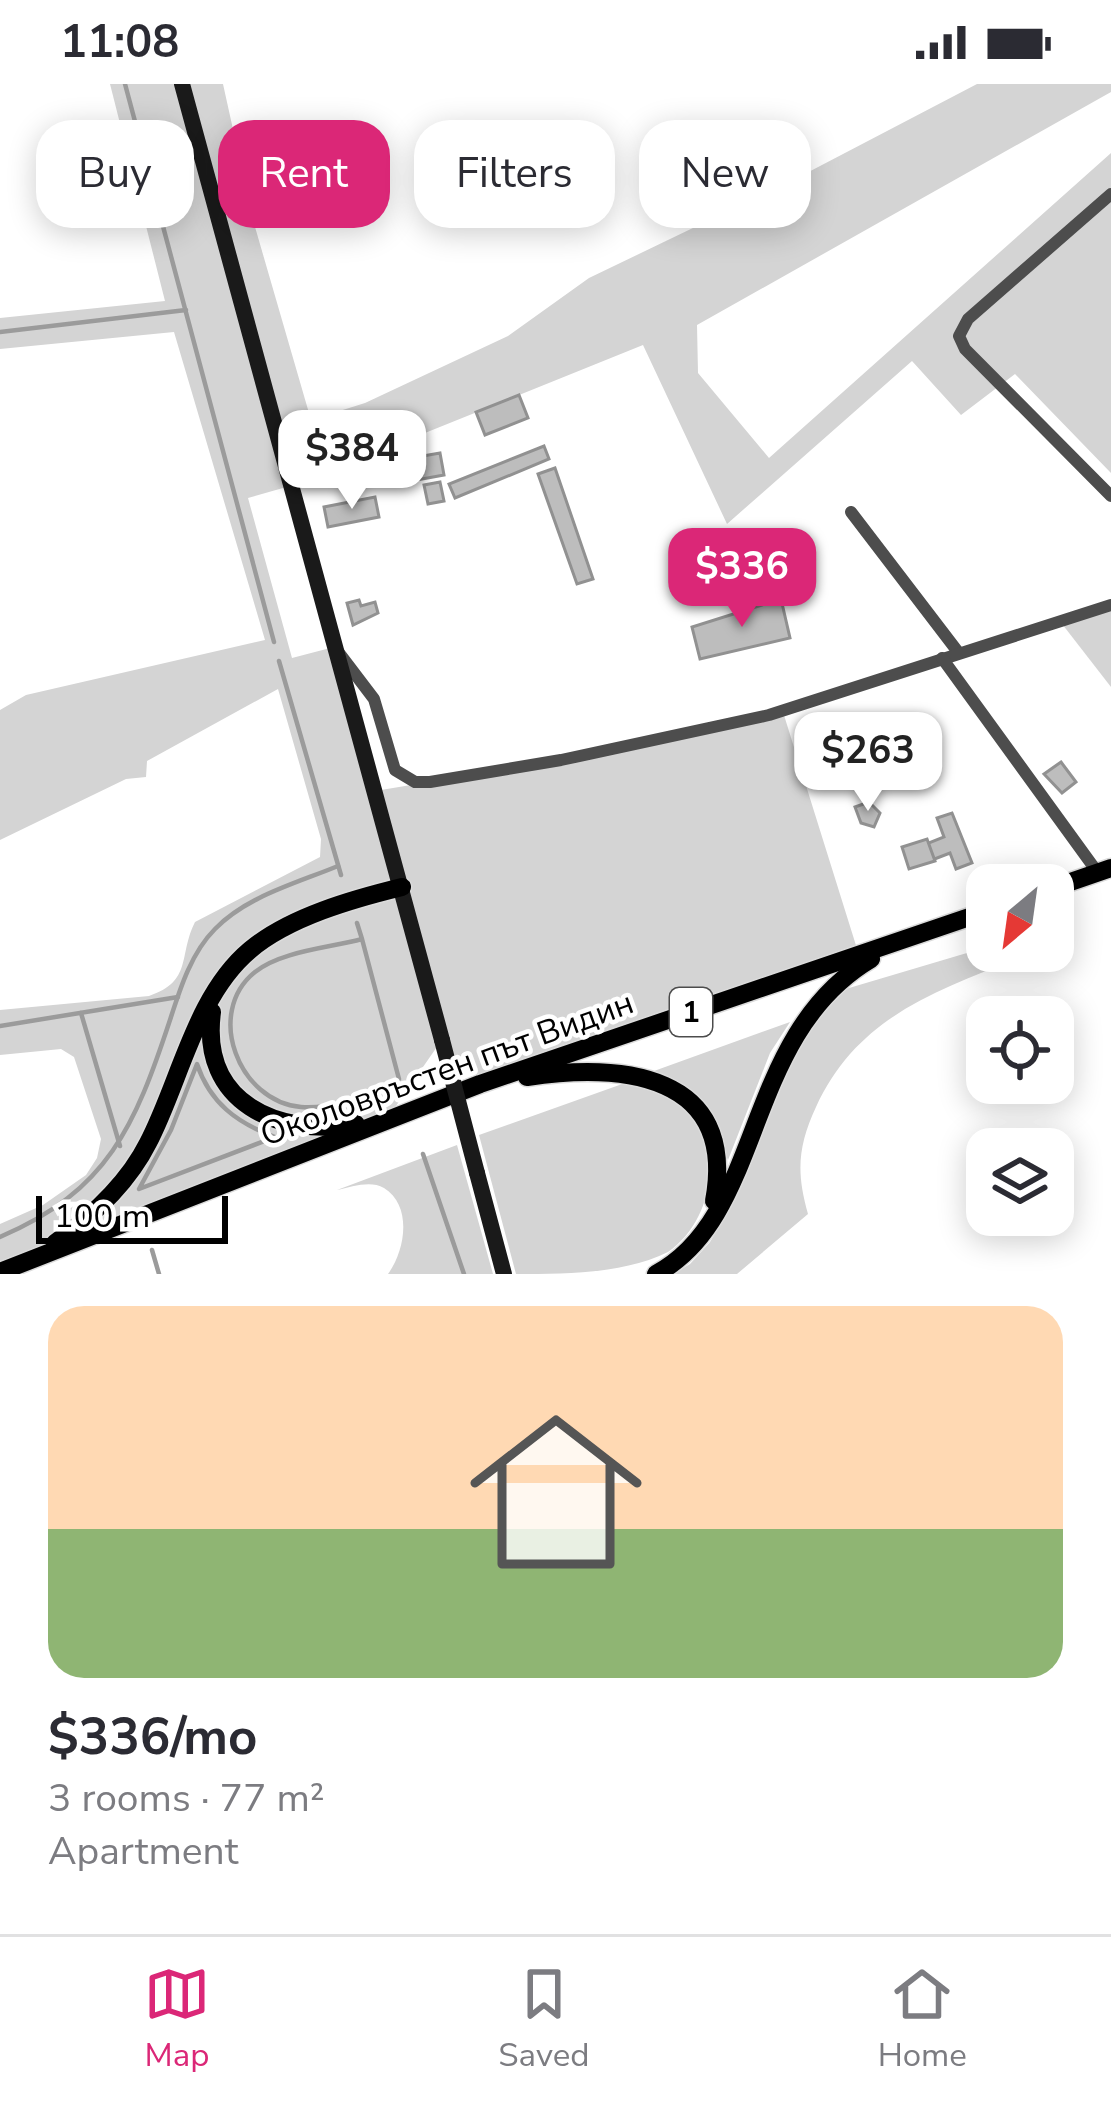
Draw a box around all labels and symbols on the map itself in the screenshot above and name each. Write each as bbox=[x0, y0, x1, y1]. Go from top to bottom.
pin: $384 bbox=[281, 410, 423, 512]
pin: $336 bbox=[671, 528, 813, 630]
pin: $263 bbox=[797, 712, 939, 814]
north arrow bbox=[966, 864, 1074, 972]
street label: Околовръстен път Видин bbox=[254, 980, 640, 1158]
road number: 1 bbox=[670, 988, 712, 1036]
scale bar bbox=[36, 1190, 228, 1243]

